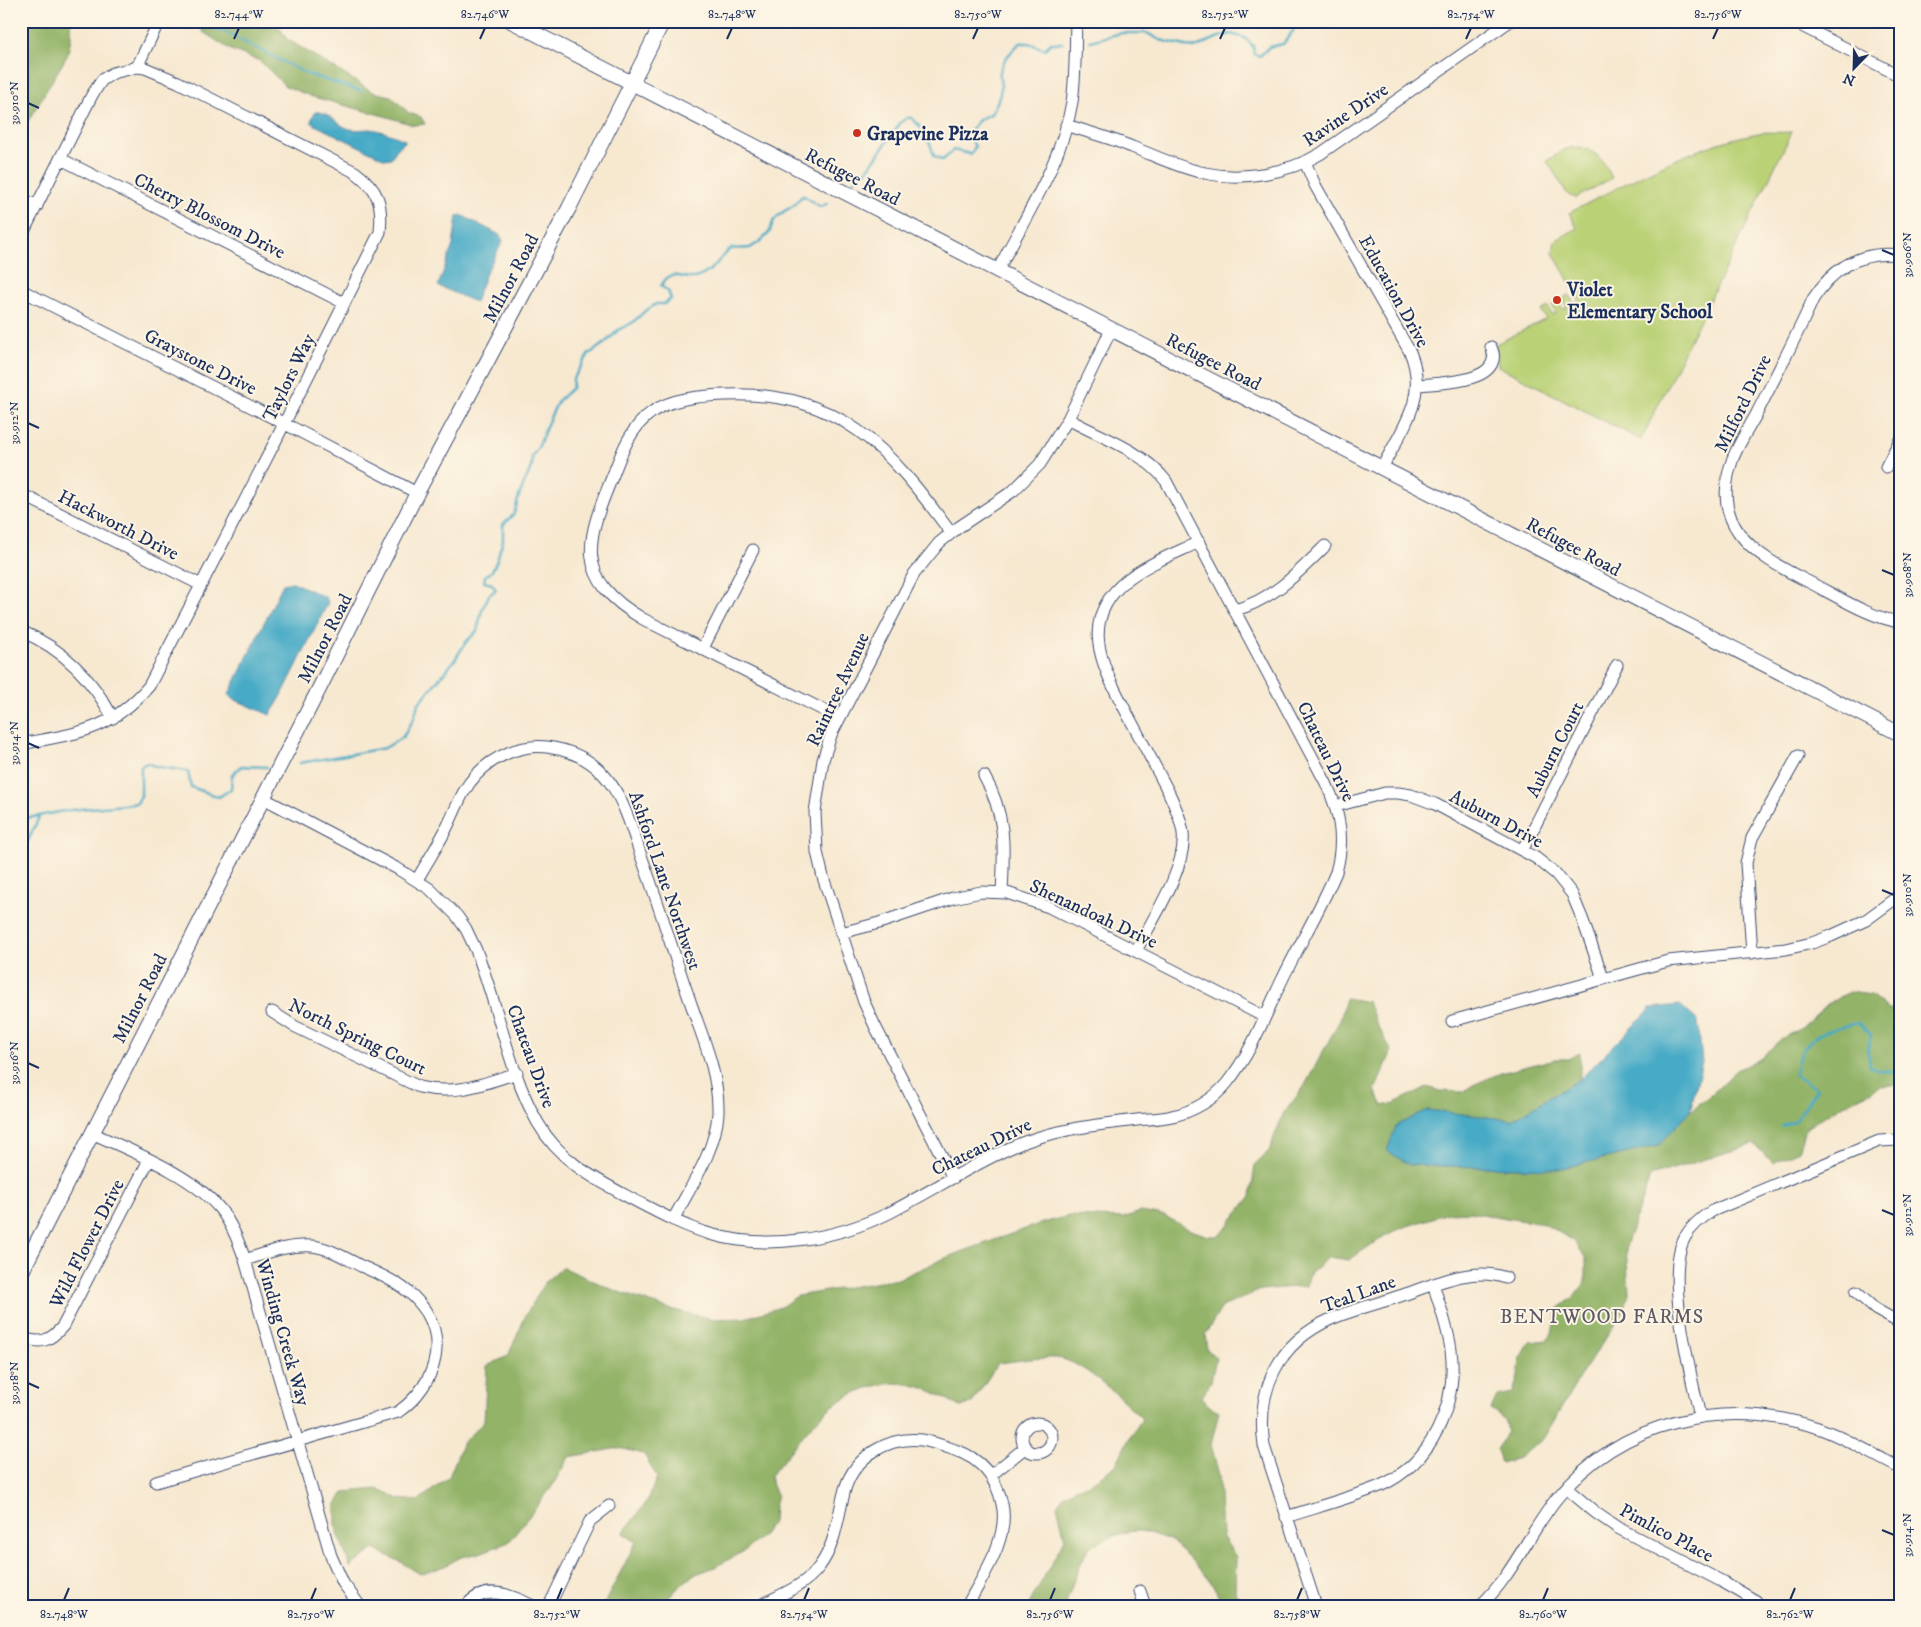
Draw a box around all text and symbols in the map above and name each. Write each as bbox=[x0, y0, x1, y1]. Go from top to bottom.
text: 82.744°W bbox=[215, 7, 265, 22]
text: 82.746°W bbox=[461, 7, 510, 22]
text: 82.748°W bbox=[708, 7, 757, 22]
text: 82.750°W bbox=[954, 7, 1003, 22]
text: 82.752°W bbox=[1201, 7, 1250, 22]
text: 82.754°W bbox=[1447, 7, 1496, 22]
text: 82.756°W bbox=[1694, 7, 1743, 22]
north arrow bbox=[1828, 42, 1878, 92]
text: N bbox=[1840, 68, 1858, 90]
street label: Ravine Drive bbox=[1299, 78, 1393, 152]
text: 39.910°N bbox=[7, 81, 22, 125]
place label: Grapevine Pizza bbox=[867, 123, 989, 146]
marker: Grapevine Pizza bbox=[851, 127, 863, 139]
street label: Refugee Road bbox=[801, 143, 904, 211]
street label: Cherry Blossom Drive bbox=[130, 168, 289, 265]
street label: Milnor Road bbox=[478, 230, 545, 327]
street label: Education Drive bbox=[1353, 232, 1434, 352]
text: 39.906°N bbox=[1900, 232, 1915, 278]
place label: Violet Elementary School bbox=[1566, 279, 1713, 324]
marker: Violet Elementary School bbox=[1551, 294, 1563, 306]
street label: Graystone Drive bbox=[140, 324, 261, 401]
street label: Refugee Road bbox=[1162, 328, 1265, 396]
street label: Taylors Way bbox=[258, 329, 321, 425]
street label: Milford Drive bbox=[1710, 351, 1777, 456]
text: 39.912°N bbox=[7, 401, 22, 445]
street label: Hackworth Drive bbox=[54, 485, 183, 566]
street label: Refugee Road bbox=[1522, 513, 1625, 582]
text: 39.908°N bbox=[1900, 552, 1915, 598]
street label: Milnor Road bbox=[293, 590, 358, 687]
street label: Raintree Avenue bbox=[802, 629, 875, 750]
street label: Chateau Drive bbox=[1292, 698, 1360, 805]
street label: Auburn Court bbox=[1521, 698, 1589, 802]
text: 39.914°N bbox=[7, 721, 22, 765]
street label: Auburn Drive bbox=[1446, 785, 1547, 854]
street label: Ashford Lane Northwest bbox=[623, 788, 706, 973]
text: 39.910°N bbox=[1900, 873, 1915, 917]
street label: Shenandoah Drive bbox=[1026, 875, 1161, 954]
street label: Milnor Road bbox=[108, 950, 173, 1047]
street label: North Spring Court bbox=[285, 994, 430, 1081]
street label: Chateau Drive bbox=[501, 1002, 560, 1111]
text: 39.916°N bbox=[7, 1041, 22, 1085]
street label: Chateau Drive bbox=[928, 1113, 1035, 1181]
street label: Wild Flower Drive bbox=[45, 1175, 130, 1313]
text: 39.912°N bbox=[1900, 1193, 1915, 1237]
street label: Winding Creek Way bbox=[250, 1255, 315, 1410]
street label: Teal Lane bbox=[1318, 1270, 1399, 1319]
district label: BENTWOOD FARMS bbox=[1500, 1305, 1704, 1330]
text: 39.918°N bbox=[7, 1361, 22, 1405]
street label: Pimlico Place bbox=[1615, 1499, 1717, 1568]
text: 39.914°N bbox=[1900, 1513, 1915, 1557]
text: 82.748°W bbox=[40, 1607, 89, 1622]
text: 82.750°W bbox=[287, 1607, 336, 1622]
text: 82.752°W bbox=[533, 1607, 582, 1622]
text: 82.754°W bbox=[780, 1607, 829, 1622]
text: 82.756°W bbox=[1026, 1607, 1075, 1622]
text: 82.758°W bbox=[1273, 1607, 1322, 1622]
text: 82.760°W bbox=[1519, 1607, 1568, 1622]
text: 82.762°W bbox=[1766, 1607, 1815, 1622]

